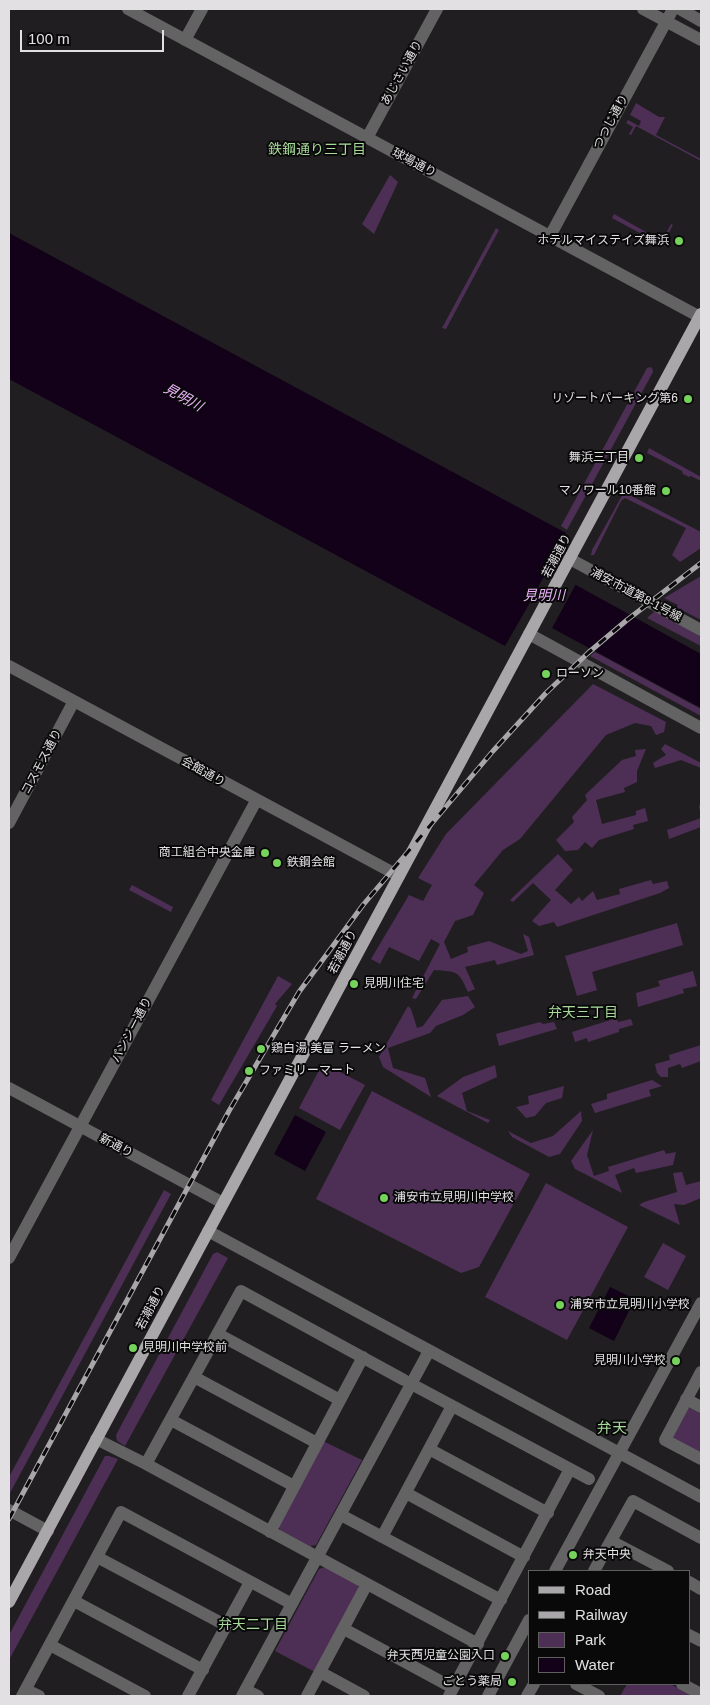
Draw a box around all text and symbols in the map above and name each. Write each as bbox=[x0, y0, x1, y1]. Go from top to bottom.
scale bar bbox=[22, 20, 166, 52]
text: 100 m bbox=[28, 30, 70, 47]
street label: あじさい通り bbox=[378, 38, 426, 108]
street label: つつじ通り bbox=[591, 92, 631, 152]
district label: 鉄鋼通り三丁目 bbox=[268, 142, 366, 158]
street label: 球場通り bbox=[389, 145, 439, 181]
place label: ホテルマイステイズ舞浜 bbox=[537, 234, 669, 248]
marker: ホテルマイステイズ舞浜 bbox=[673, 235, 685, 247]
water label: 見明川 bbox=[161, 380, 205, 416]
place label: リゾートパーキング第6 bbox=[551, 392, 678, 406]
marker: リゾートパーキング第6 bbox=[682, 393, 694, 405]
place label: 舞浜三丁目 bbox=[569, 451, 629, 465]
marker: 舞浜三丁目 bbox=[633, 452, 645, 464]
place label: マノワール10番館 bbox=[559, 484, 656, 498]
marker: マノワール10番館 bbox=[660, 485, 672, 497]
street label: 若潮通り bbox=[539, 531, 575, 581]
street label: 浦安市道第8-1号線 bbox=[588, 565, 684, 625]
water label: 見明川 bbox=[523, 588, 565, 604]
place label: ローソン bbox=[556, 667, 604, 681]
marker: ローソン bbox=[540, 668, 552, 680]
street label: コスモス通り bbox=[19, 727, 65, 797]
street label: 会館通り bbox=[179, 754, 227, 790]
place label: 商工組合中央金庫 bbox=[159, 846, 255, 860]
marker: 商工組合中央金庫 bbox=[259, 847, 271, 859]
place label: 鉄鋼会館 bbox=[287, 856, 335, 870]
marker: 鉄鋼会館 bbox=[271, 857, 283, 869]
street label: 若潮通り bbox=[325, 927, 361, 977]
place label: 見明川住宅 bbox=[364, 977, 424, 991]
marker: 見明川住宅 bbox=[348, 978, 360, 990]
street label: パンジー通り bbox=[109, 995, 155, 1065]
district label: 弁天三丁目 bbox=[548, 1005, 618, 1021]
place label: 鶏白湯 美富 ラーメン bbox=[271, 1042, 386, 1056]
marker: 鶏白湯 美富 ラーメン bbox=[255, 1043, 267, 1055]
place label: ファミリーマート bbox=[259, 1064, 355, 1078]
marker: ファミリーマート bbox=[243, 1065, 255, 1077]
street label: 新通り bbox=[97, 1131, 135, 1161]
place label: 浦安市立見明川中学校 bbox=[394, 1191, 514, 1205]
marker: 浦安市立見明川中学校 bbox=[378, 1192, 390, 1204]
street label: 若潮通り bbox=[133, 1283, 169, 1333]
place label: 浦安市立見明川小学校 bbox=[570, 1298, 690, 1312]
marker: 浦安市立見明川小学校 bbox=[554, 1299, 566, 1311]
place label: 見明川中学校前 bbox=[143, 1341, 227, 1355]
marker: 見明川中学校前 bbox=[127, 1342, 139, 1354]
place label: 見明川小学校 bbox=[594, 1354, 666, 1368]
marker: 見明川小学校 bbox=[670, 1355, 682, 1367]
district label: 弁天 bbox=[597, 1420, 627, 1438]
place label: 弁天中央 bbox=[583, 1548, 631, 1562]
marker: 弁天中央 bbox=[567, 1549, 579, 1561]
legend bbox=[528, 1570, 690, 1685]
text: Road bbox=[575, 1581, 611, 1598]
text: Railway bbox=[575, 1606, 628, 1623]
district label: 弁天二丁目 bbox=[218, 1617, 288, 1633]
text: Park bbox=[575, 1631, 606, 1648]
place label: 弁天西児童公園入口 bbox=[387, 1649, 495, 1663]
marker: 弁天西児童公園入口 bbox=[499, 1650, 511, 1662]
text: Water bbox=[575, 1656, 614, 1673]
place label: ごとう薬局 bbox=[442, 1675, 502, 1689]
marker: ごとう薬局 bbox=[506, 1676, 518, 1688]

